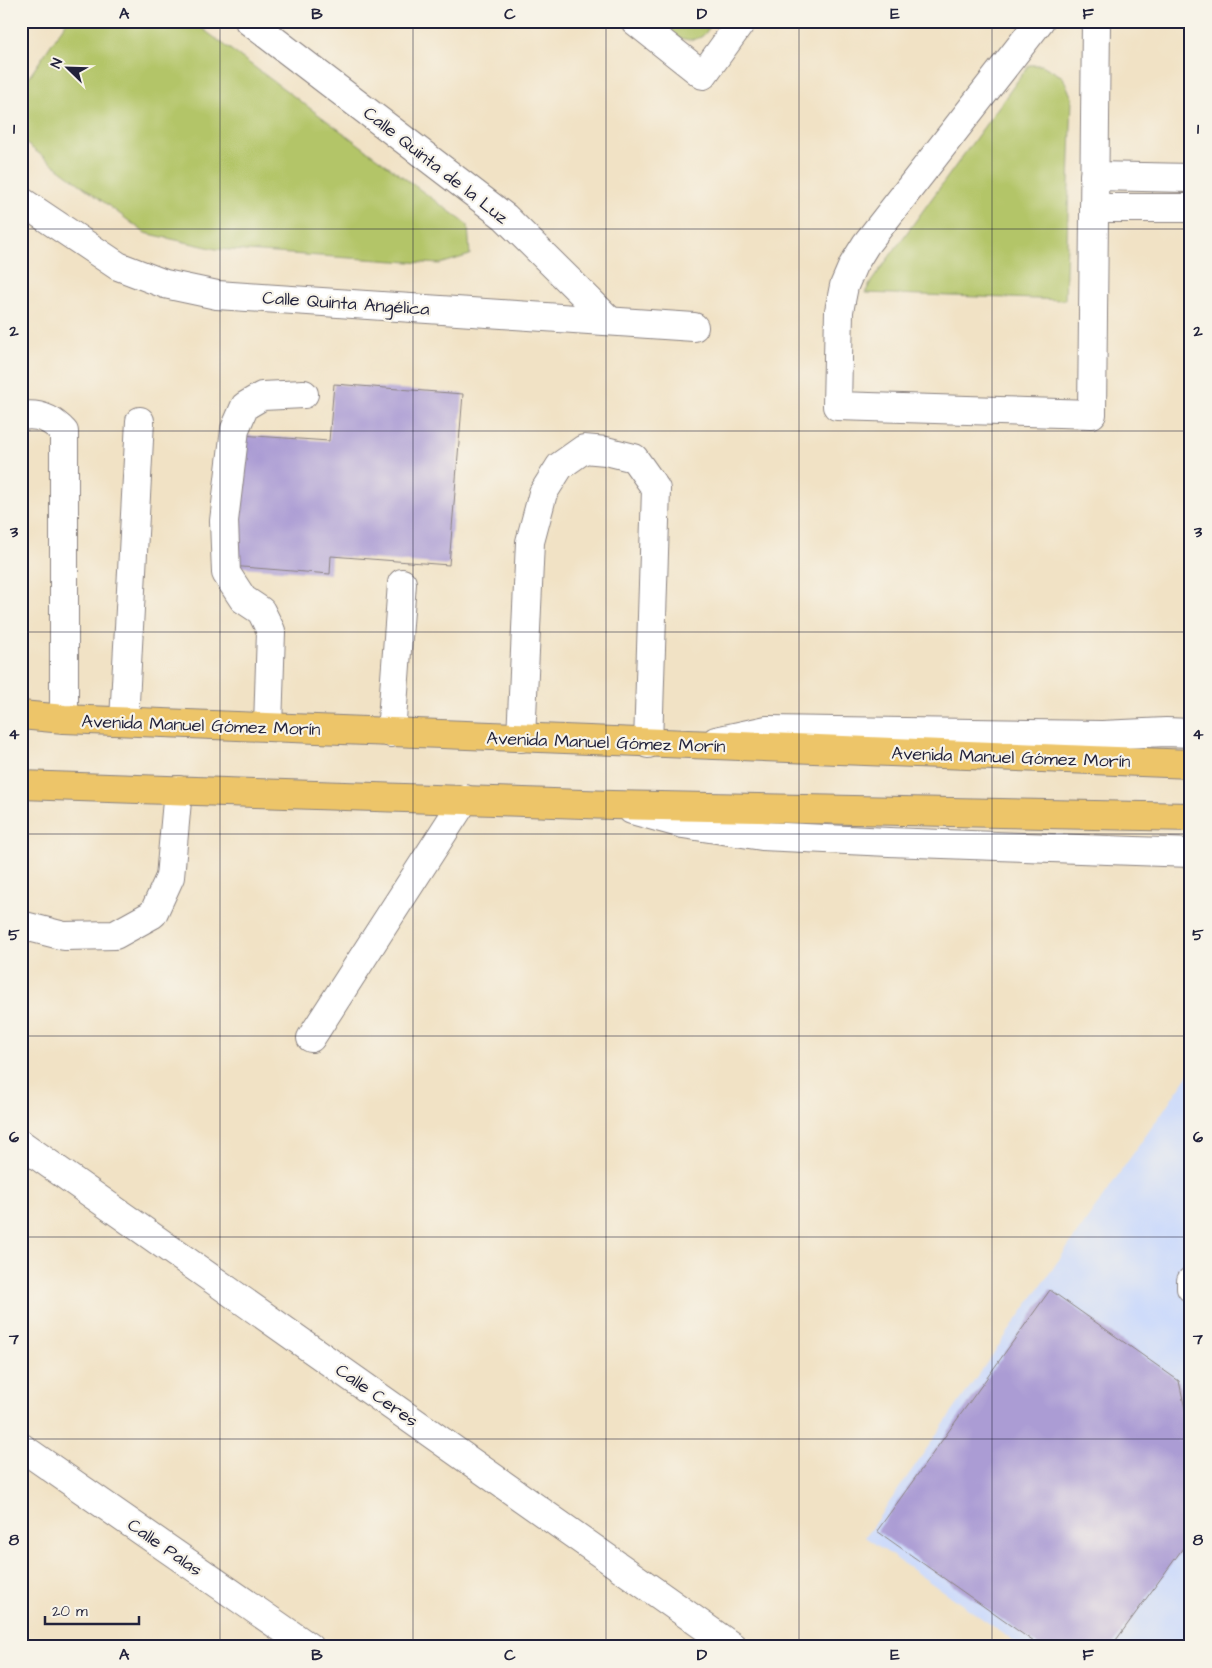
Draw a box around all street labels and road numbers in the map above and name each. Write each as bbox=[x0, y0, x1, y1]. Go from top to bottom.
street label: Calle Quinta de la Luz bbox=[358, 101, 513, 230]
street label: Calle Quinta Angélica bbox=[261, 285, 430, 323]
street label: Avenida Manuel Gómez Morín bbox=[81, 709, 321, 742]
street label: Avenida Manuel Gómez Morín bbox=[486, 726, 726, 759]
street label: Avenida Manuel Gómez Morín bbox=[891, 741, 1131, 774]
street label: Calle Ceres bbox=[330, 1358, 423, 1433]
street label: Calle Palas bbox=[122, 1512, 207, 1582]

